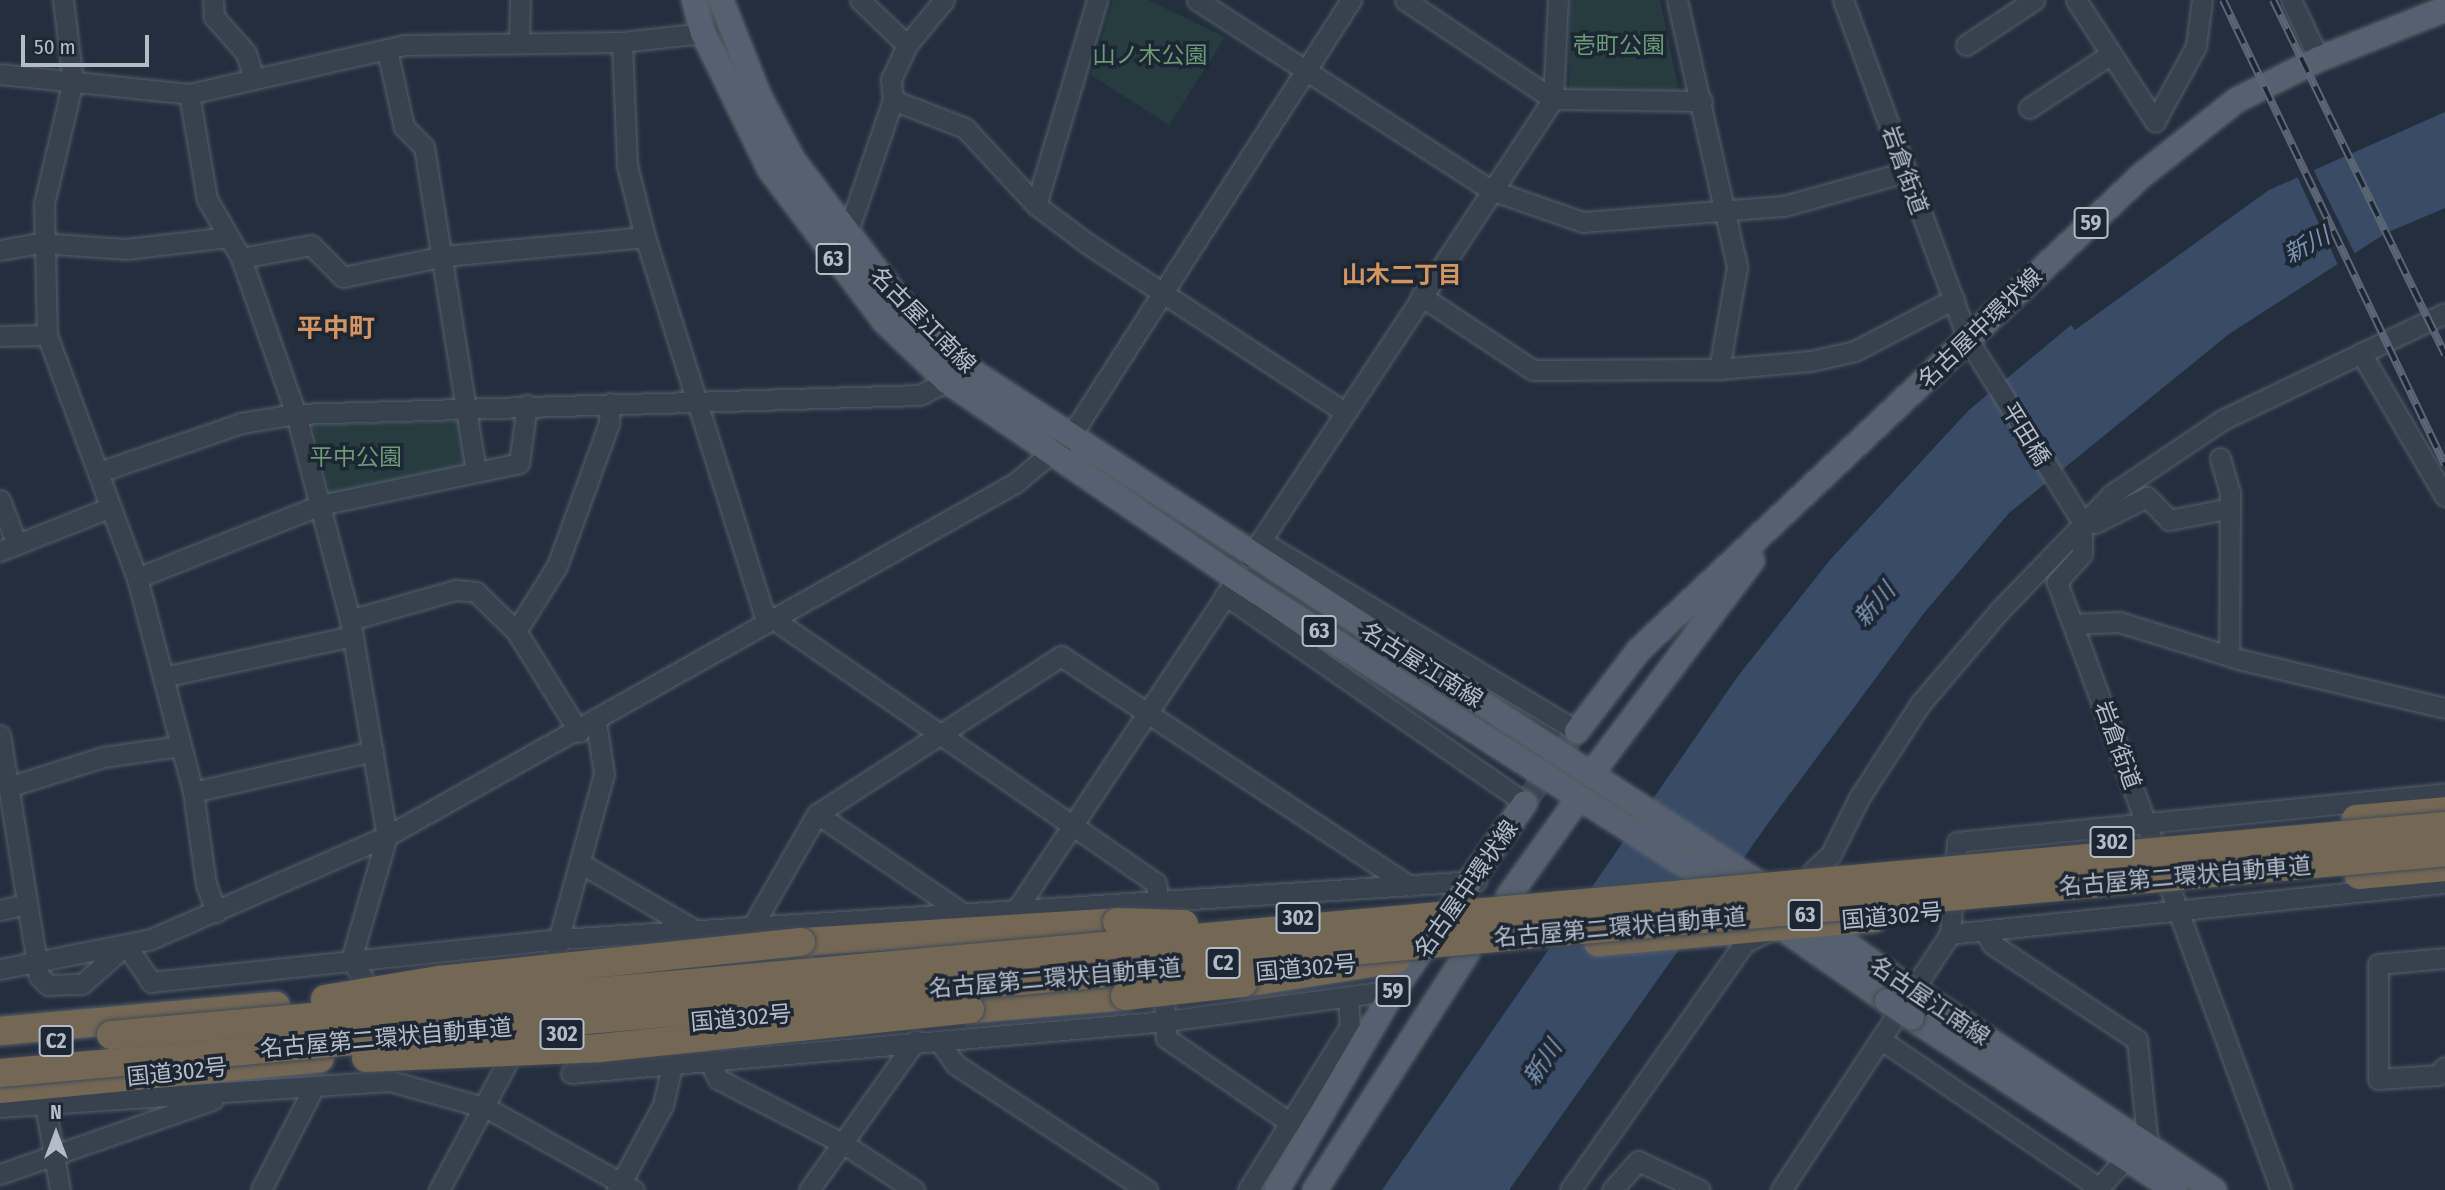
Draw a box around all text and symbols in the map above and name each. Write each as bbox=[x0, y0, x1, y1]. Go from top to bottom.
scale bar bbox=[24, 21, 152, 65]
park label: 壱町公園 bbox=[1573, 31, 1665, 59]
text: 50 m bbox=[34, 34, 76, 60]
park label: 山ノ木公園 bbox=[1093, 41, 1207, 69]
street label: 岩倉街道 bbox=[1876, 122, 1934, 218]
road number: 59 bbox=[2074, 206, 2108, 241]
water label: 新川 bbox=[2279, 222, 2335, 270]
road number: 63 bbox=[816, 242, 850, 276]
street label: 名古屋江南線 bbox=[864, 261, 982, 379]
district label: 山木二丁目 bbox=[1342, 262, 1462, 290]
street label: 名古屋中環状線 bbox=[1913, 262, 2047, 394]
district label: 平中町 bbox=[297, 313, 375, 345]
street label: 平田橋 bbox=[1996, 397, 2056, 471]
park label: 平中公園 bbox=[310, 443, 402, 471]
water label: 新川 bbox=[1848, 577, 1902, 633]
road number: 63 bbox=[1302, 614, 1336, 648]
street label: 名古屋江南線 bbox=[1356, 617, 1488, 713]
street label: 岩倉街道 bbox=[2089, 697, 2147, 793]
street label: 名古屋中環状線 bbox=[1409, 815, 1523, 963]
road number: 302 bbox=[2089, 824, 2135, 860]
street label: 名古屋第二環状自動車道 bbox=[2058, 851, 2312, 901]
road number: 63 bbox=[1787, 898, 1822, 932]
street label: 国道302号 bbox=[1840, 898, 1944, 934]
road number: 302 bbox=[1275, 900, 1321, 936]
street label: 名古屋第二環状自動車道 bbox=[1493, 902, 1747, 952]
road number: C2 bbox=[1206, 946, 1240, 981]
street label: 国道302号 bbox=[1254, 950, 1358, 986]
street label: 名古屋江南線 bbox=[1865, 951, 1995, 1051]
street label: 名古屋第二環状自動車道 bbox=[928, 953, 1182, 1003]
road number: 59 bbox=[1376, 974, 1410, 1009]
street label: 国道302号 bbox=[689, 1000, 793, 1036]
street label: 名古屋第二環状自動車道 bbox=[259, 1013, 513, 1063]
road number: 302 bbox=[539, 1016, 585, 1052]
road number: C2 bbox=[38, 1024, 74, 1058]
water label: 新川 bbox=[1518, 1035, 1568, 1091]
street label: 国道302号 bbox=[125, 1053, 229, 1091]
north arrow bbox=[21, 1099, 91, 1169]
text: N bbox=[50, 1101, 62, 1124]

